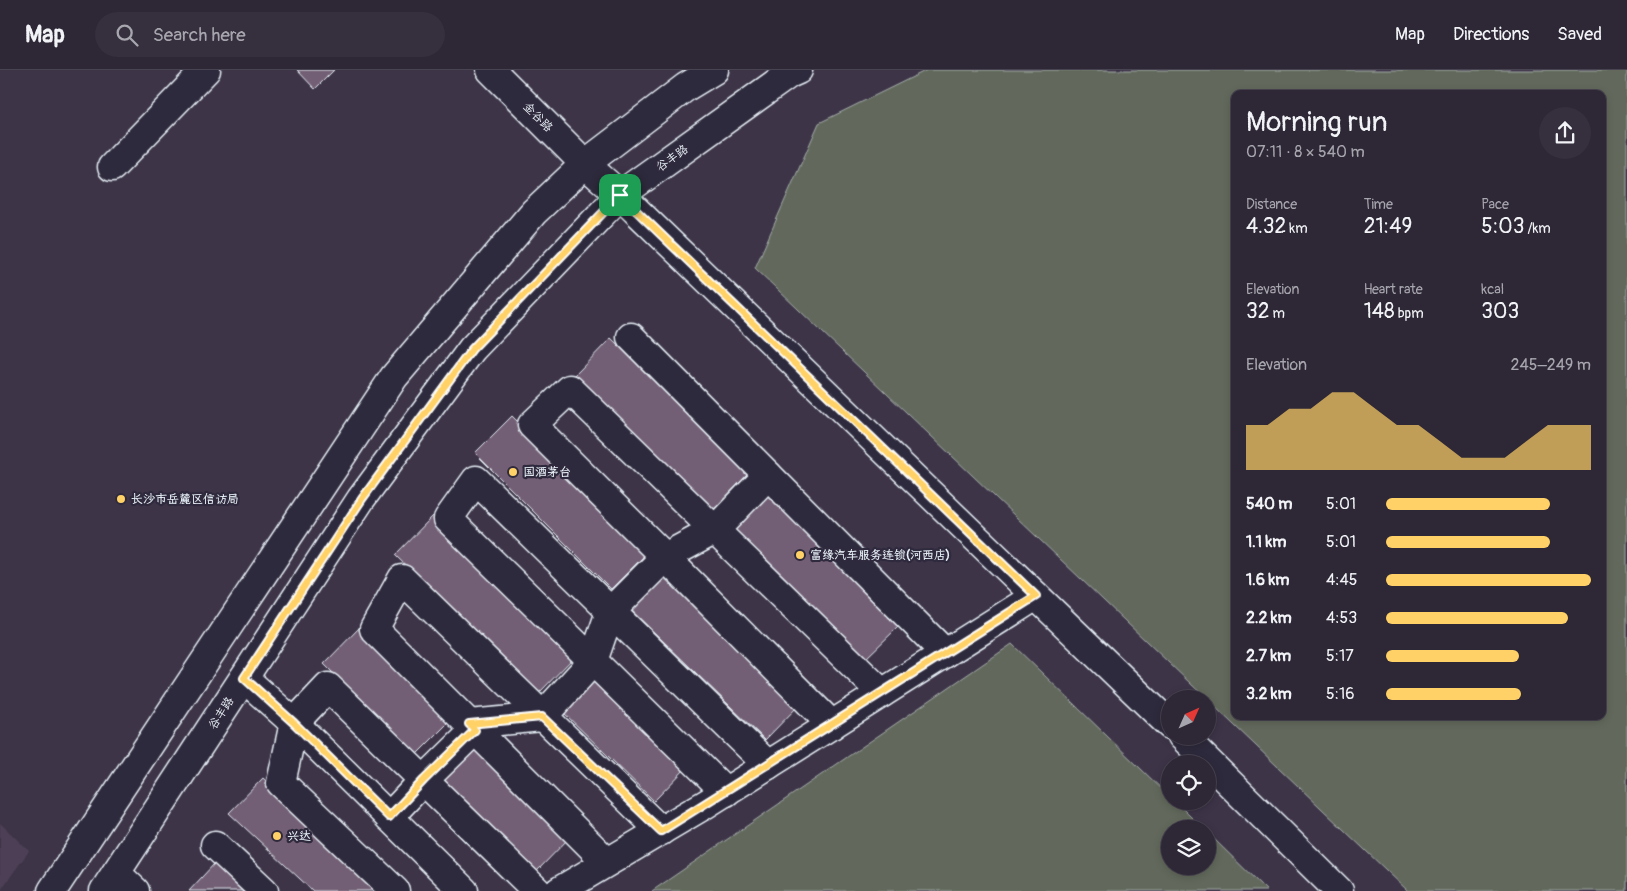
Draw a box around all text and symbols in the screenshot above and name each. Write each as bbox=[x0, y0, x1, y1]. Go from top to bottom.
search box bbox=[95, 12, 445, 57]
text: Map bbox=[25, 20, 65, 49]
icon: search bbox=[113, 21, 141, 49]
text: Search here bbox=[153, 23, 246, 47]
text: Map bbox=[1395, 23, 1425, 46]
text: Directions bbox=[1453, 23, 1529, 46]
text: Saved bbox=[1557, 23, 1602, 46]
street label: 金谷路 bbox=[520, 99, 556, 135]
text: Morning run bbox=[1246, 105, 1388, 140]
button: share bbox=[1539, 107, 1591, 159]
street label: 谷丰路 bbox=[653, 142, 691, 175]
text: 07:11 · 8 × 540 m bbox=[1246, 142, 1365, 162]
pin bbox=[599, 174, 641, 216]
icon: arrive bbox=[606, 181, 634, 209]
text: Distance bbox=[1246, 196, 1297, 213]
text: Time bbox=[1364, 196, 1393, 213]
text: Pace bbox=[1481, 196, 1509, 213]
text: 4.32 bbox=[1246, 213, 1286, 240]
text: 21:49 bbox=[1364, 213, 1412, 240]
text: 5:03 bbox=[1481, 213, 1524, 240]
text: km bbox=[1286, 220, 1308, 237]
text: /km bbox=[1524, 220, 1551, 237]
text: Elevation bbox=[1246, 281, 1299, 298]
text: Heart rate bbox=[1364, 281, 1423, 298]
text: kcal bbox=[1481, 281, 1504, 298]
text: 32 bbox=[1246, 298, 1269, 325]
text: 148 bbox=[1364, 298, 1395, 325]
text: 303 bbox=[1481, 298, 1519, 325]
text: m bbox=[1269, 305, 1285, 322]
text: bpm bbox=[1395, 305, 1424, 322]
text: Elevation bbox=[1246, 355, 1307, 375]
text: 245–249 m bbox=[1511, 355, 1591, 375]
place label: 国酒茅台 bbox=[523, 465, 571, 480]
marker: 国酒茅台 bbox=[507, 466, 519, 478]
place label: 长沙市岳麓区信访局 bbox=[131, 492, 239, 507]
marker: 长沙市岳麓区信访局 bbox=[115, 493, 127, 505]
text: 540 m bbox=[1246, 494, 1293, 514]
text: 5:01 bbox=[1326, 494, 1356, 514]
text: 1.1 km bbox=[1246, 532, 1286, 552]
text: 5:01 bbox=[1326, 532, 1356, 552]
place label: 富缘汽车服务连锁(河西店) bbox=[810, 548, 950, 563]
marker: 富缘汽车服务连锁(河西店) bbox=[794, 549, 806, 561]
text: 1.6 km bbox=[1246, 570, 1289, 590]
text: 4:45 bbox=[1326, 570, 1358, 590]
text: 2.2 km bbox=[1246, 608, 1292, 628]
text: 4:53 bbox=[1326, 608, 1357, 628]
text: 2.7 km bbox=[1246, 646, 1291, 666]
text: 5:17 bbox=[1326, 646, 1354, 666]
text: 3.2 km bbox=[1246, 684, 1292, 704]
text: 5:16 bbox=[1326, 684, 1355, 704]
north arrow bbox=[1161, 690, 1216, 745]
map controls bbox=[1161, 690, 1216, 875]
street label: 谷丰路 bbox=[205, 694, 238, 732]
button: locate bbox=[1161, 755, 1216, 810]
button: layers bbox=[1161, 820, 1216, 875]
place label: 兴达 bbox=[287, 829, 311, 844]
marker: 兴达 bbox=[271, 830, 283, 842]

